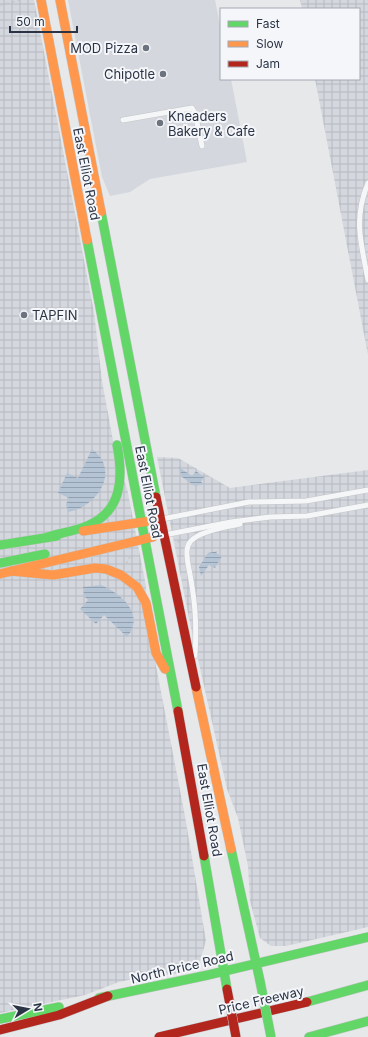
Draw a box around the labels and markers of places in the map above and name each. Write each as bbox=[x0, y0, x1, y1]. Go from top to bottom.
place label: MOD Pizza bbox=[70, 40, 138, 56]
marker: MOD Pizza bbox=[141, 43, 151, 53]
place label: Chipotle bbox=[104, 66, 155, 82]
marker: Chipotle bbox=[158, 69, 168, 79]
place label: Kneaders Bakery & Cafe bbox=[168, 108, 255, 139]
marker: Kneaders Bakery & Cafe bbox=[155, 118, 165, 128]
place label: TAPFIN bbox=[32, 307, 78, 323]
marker: TAPFIN bbox=[19, 310, 29, 320]

